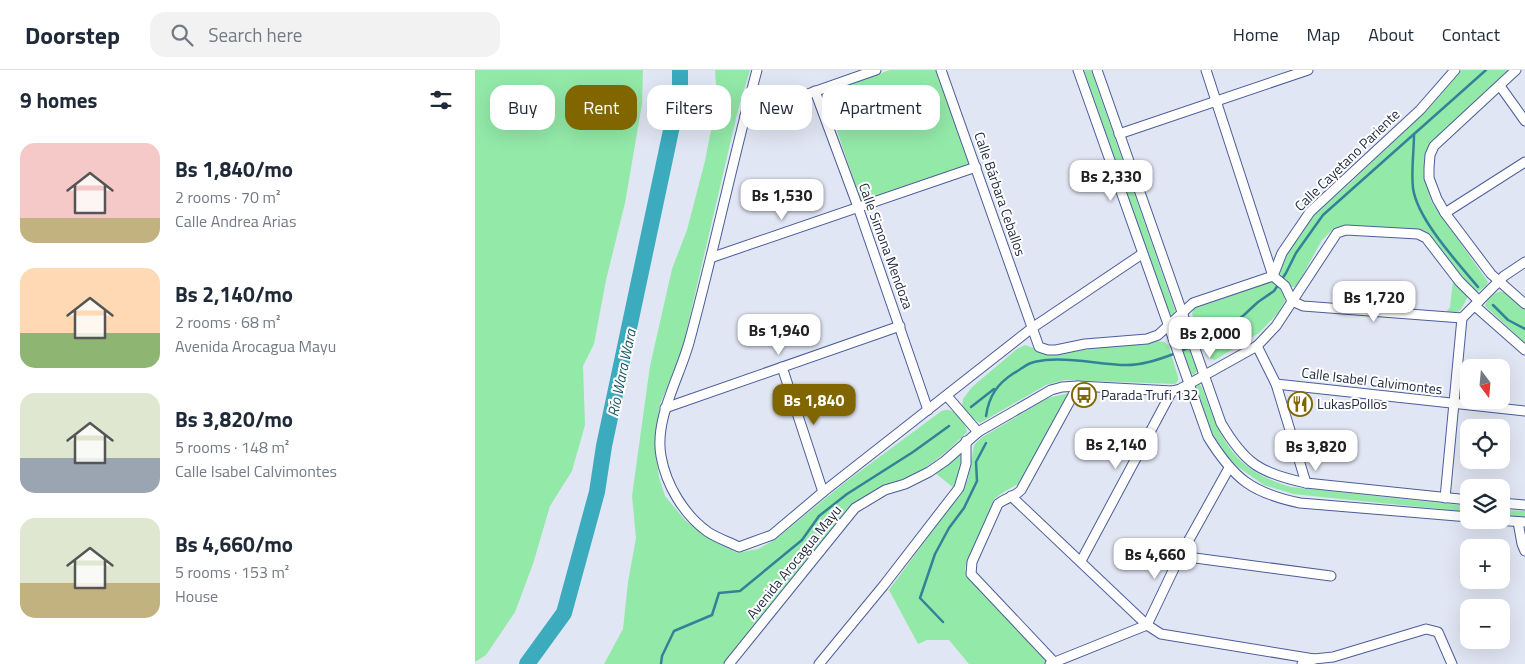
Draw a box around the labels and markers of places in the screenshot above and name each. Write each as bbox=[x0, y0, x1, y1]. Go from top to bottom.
pin: Bs 2,330 bbox=[1059, 160, 1163, 202]
pin: Bs 1,530 bbox=[730, 178, 834, 221]
pin: Bs 1,720 bbox=[1322, 280, 1426, 323]
pin: Bs 1,940 bbox=[727, 314, 831, 356]
pin: Bs 2,000 bbox=[1158, 316, 1262, 359]
bus stop icon: Parada Trufi 132 bbox=[1071, 382, 1097, 408]
pin: Bs 1,840 bbox=[762, 384, 866, 426]
place label: Parada Trufi 132 bbox=[1101, 384, 1198, 405]
restaurant icon: LukasPollos bbox=[1287, 391, 1313, 417]
place label: LukasPollos bbox=[1317, 393, 1387, 414]
pin: Bs 2,140 bbox=[1064, 428, 1168, 470]
pin: Bs 3,820 bbox=[1264, 430, 1368, 472]
pin: Bs 4,660 bbox=[1103, 538, 1207, 580]

